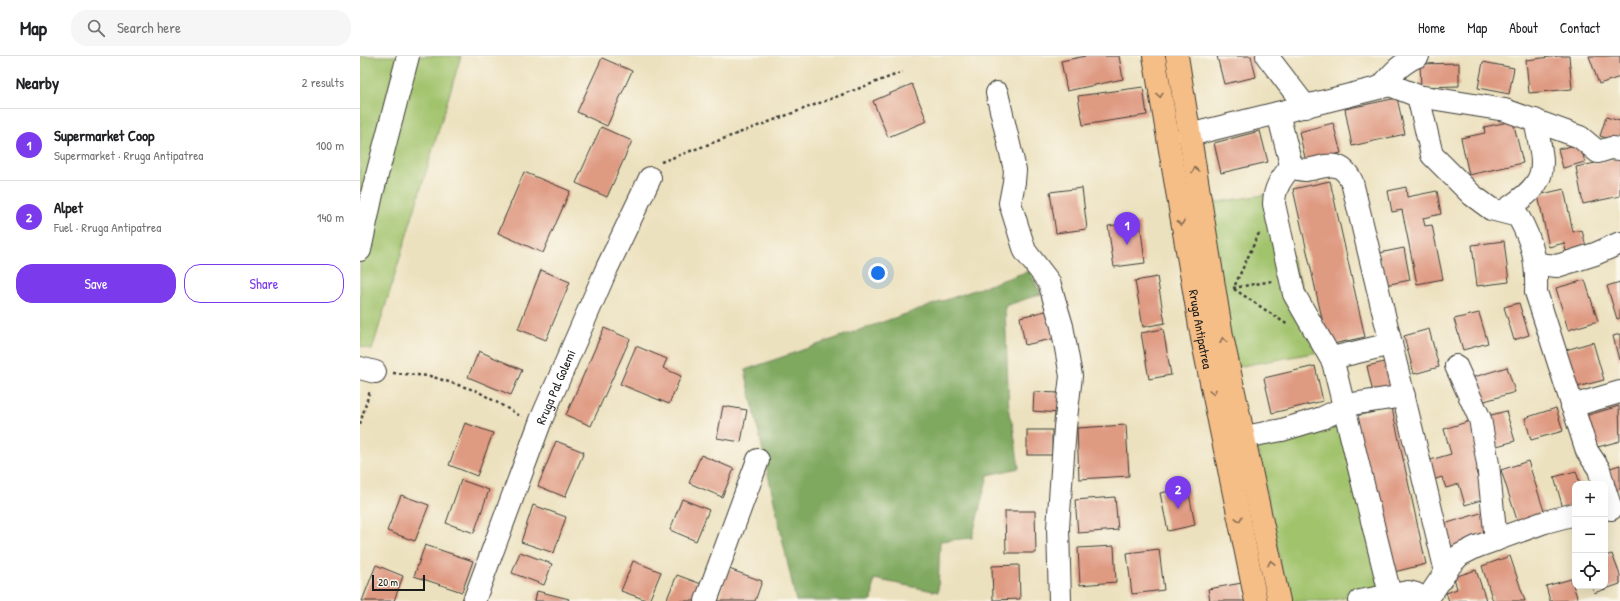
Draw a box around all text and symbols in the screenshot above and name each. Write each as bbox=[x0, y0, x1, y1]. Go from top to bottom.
search box bbox=[71, 10, 351, 46]
text: Map bbox=[20, 15, 47, 41]
icon: search bbox=[85, 17, 107, 39]
text: Search here bbox=[117, 17, 181, 38]
text: Home bbox=[1418, 18, 1445, 37]
text: Map bbox=[1467, 18, 1487, 37]
text: About bbox=[1509, 18, 1538, 37]
text: Contact bbox=[1560, 18, 1600, 37]
text: Nearby bbox=[16, 71, 59, 94]
text: 2 results bbox=[302, 73, 344, 91]
one-way arrow bbox=[1155, 91, 1164, 98]
text: Supermarket Coop bbox=[54, 125, 154, 146]
text: 1 bbox=[27, 136, 31, 154]
text: 100 m bbox=[316, 136, 344, 154]
text: Supermarket · Rruga Antipatrea bbox=[54, 146, 203, 164]
one-way arrow bbox=[1191, 167, 1199, 173]
text: Alpet bbox=[54, 197, 83, 218]
text: 2 bbox=[26, 208, 32, 226]
text: 140 m bbox=[317, 208, 344, 226]
pin: 1 bbox=[1114, 212, 1140, 245]
text: Fuel · Rruga Antipatrea bbox=[54, 218, 161, 236]
one-way arrow bbox=[1177, 220, 1185, 226]
your location bbox=[868, 263, 888, 283]
button: Save bbox=[16, 264, 176, 303]
button: Share bbox=[184, 264, 344, 303]
street label: Rruga Antipatrea bbox=[1185, 288, 1217, 370]
one-way arrow bbox=[1220, 337, 1228, 343]
street label: Rruga Pal Golemi bbox=[531, 347, 579, 427]
one-way arrow bbox=[1208, 389, 1216, 395]
pin: 2 bbox=[1165, 476, 1191, 509]
map controls bbox=[1572, 481, 1608, 589]
button: + bbox=[1572, 481, 1608, 517]
one-way arrow bbox=[1235, 516, 1243, 522]
button: − bbox=[1572, 517, 1608, 553]
button: locate bbox=[1572, 553, 1608, 589]
one-way arrow bbox=[1267, 560, 1275, 566]
scale bar bbox=[372, 573, 425, 592]
text: 20 m bbox=[378, 575, 398, 589]

